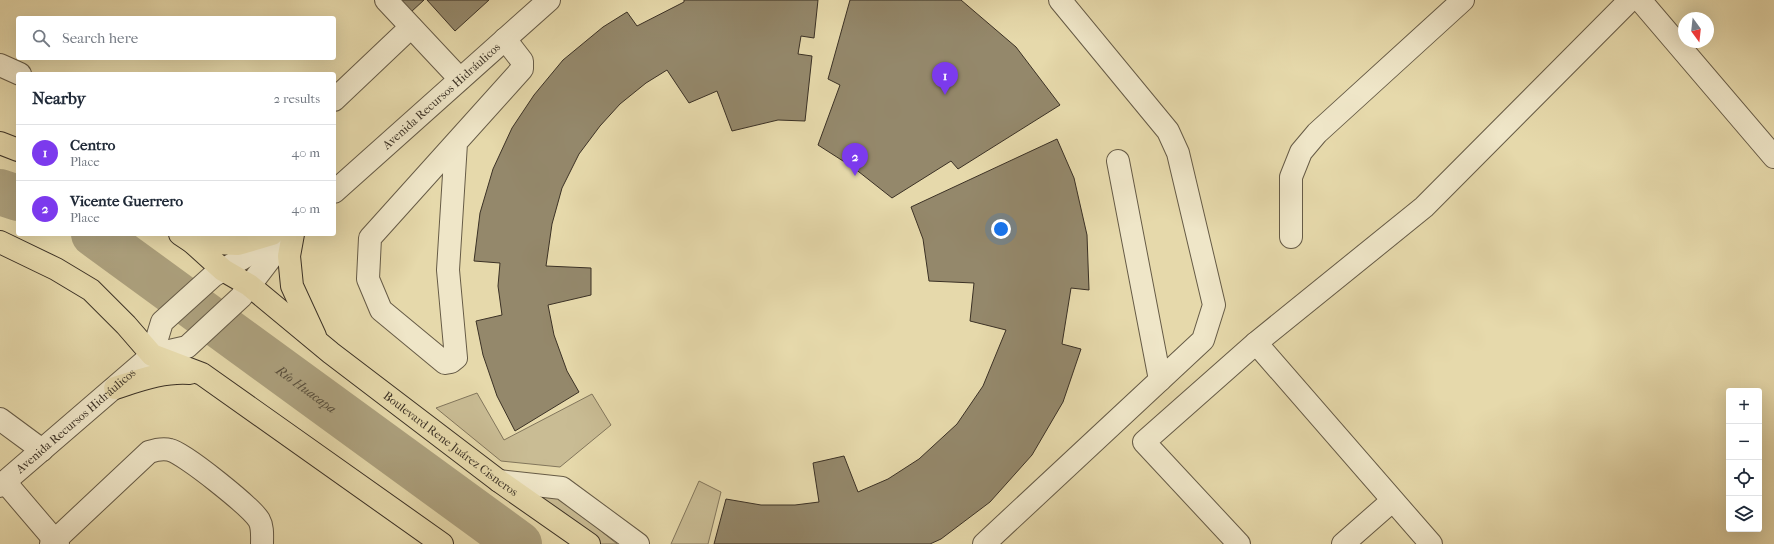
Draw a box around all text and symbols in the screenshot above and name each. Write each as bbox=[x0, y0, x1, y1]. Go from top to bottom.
north arrow bbox=[1678, 12, 1714, 48]
search box bbox=[16, 16, 336, 60]
icon: search bbox=[30, 27, 52, 49]
text: Search here bbox=[62, 29, 138, 47]
street label: Avenida Recursos Hidráulicos bbox=[379, 39, 504, 153]
pin: 1 bbox=[932, 62, 958, 95]
text: Nearby bbox=[32, 88, 86, 108]
text: 2 results bbox=[274, 91, 320, 106]
text: Centro bbox=[70, 136, 115, 154]
pin: 2 bbox=[842, 143, 868, 176]
text: 1 bbox=[43, 145, 47, 160]
text: 40 m bbox=[292, 145, 320, 160]
text: Place bbox=[70, 154, 100, 169]
text: Vicente Guerrero bbox=[70, 192, 183, 210]
text: 2 bbox=[42, 201, 48, 216]
text: 40 m bbox=[292, 201, 320, 216]
text: Place bbox=[70, 210, 100, 225]
your location bbox=[991, 219, 1011, 239]
water label: Río Huacapa bbox=[273, 361, 340, 416]
street label: Avenida Recursos Hidráulicos bbox=[12, 365, 139, 477]
street label: Boulevard Rene Juárez Cisneros bbox=[381, 388, 521, 499]
map controls bbox=[1726, 388, 1762, 532]
button: + bbox=[1726, 388, 1762, 424]
button: − bbox=[1726, 424, 1762, 460]
button: locate bbox=[1726, 460, 1762, 496]
button: layers bbox=[1726, 496, 1762, 532]

